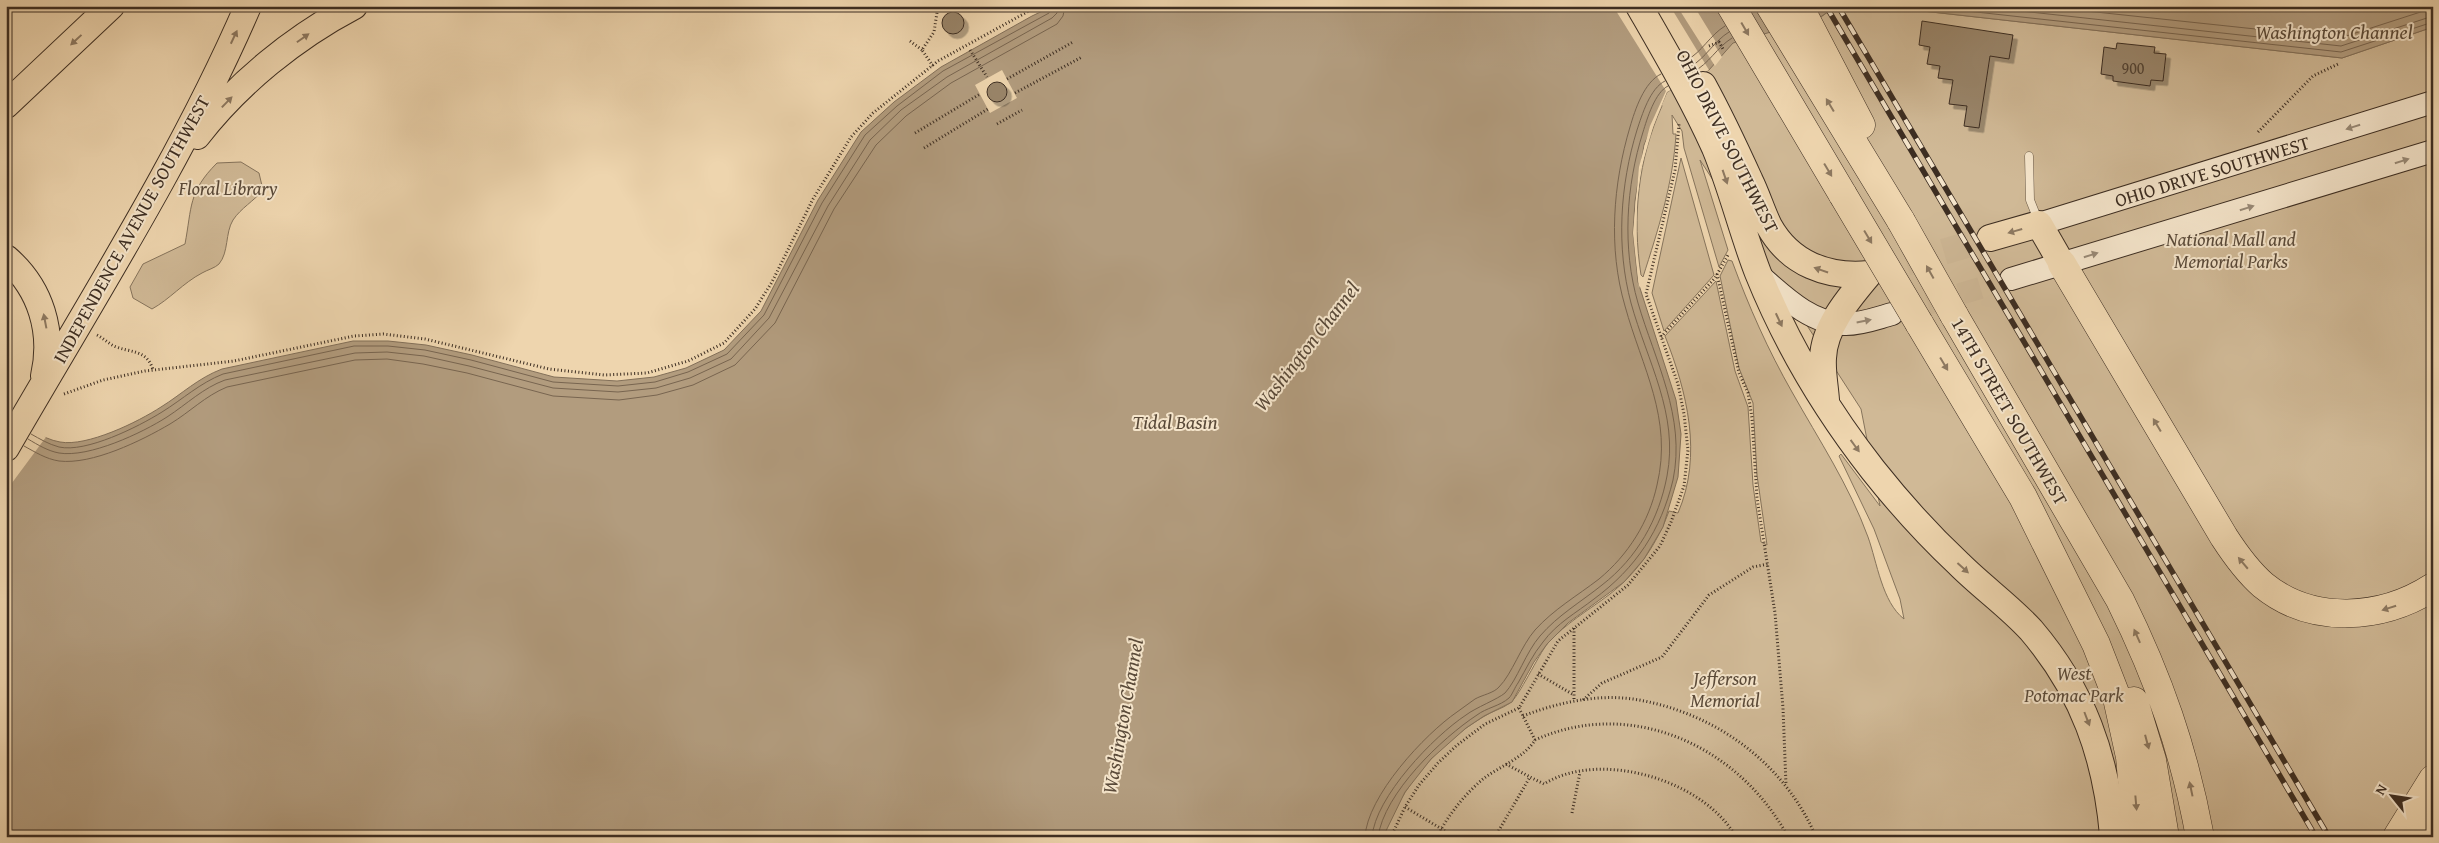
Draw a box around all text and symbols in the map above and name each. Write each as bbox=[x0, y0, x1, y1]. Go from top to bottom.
water label: Washington Channel bbox=[2255, 17, 2413, 46]
one-way arrow bbox=[1741, 22, 1749, 37]
one-way arrow bbox=[230, 30, 238, 44]
one-way arrow bbox=[296, 33, 309, 44]
one-way arrow bbox=[70, 34, 82, 46]
street label: OHIO DRIVE SOUTHWEST bbox=[1670, 44, 1787, 238]
house number: 900 bbox=[2121, 56, 2145, 80]
street label: INDEPENDENCE AVENUE SOUTHWEST bbox=[45, 90, 217, 368]
one-way arrow bbox=[221, 96, 233, 108]
one-way arrow bbox=[1826, 98, 1835, 111]
one-way arrow bbox=[2345, 123, 2360, 131]
street label: OHIO DRIVE SOUTHWEST bbox=[2111, 128, 2313, 214]
one-way arrow bbox=[2395, 156, 2410, 164]
one-way arrow bbox=[1824, 163, 1833, 176]
one-way arrow bbox=[1722, 170, 1729, 185]
park label: Floral Library bbox=[178, 174, 278, 202]
one-way arrow bbox=[2240, 203, 2255, 211]
park label: National Mall and Memorial Parks bbox=[2165, 225, 2296, 275]
one-way arrow bbox=[2007, 228, 2022, 236]
one-way arrow bbox=[1863, 230, 1872, 243]
one-way arrow bbox=[2084, 251, 2099, 259]
one-way arrow bbox=[1926, 265, 1934, 280]
one-way arrow bbox=[1813, 266, 1828, 274]
water label: Washington Channel bbox=[1246, 275, 1366, 417]
one-way arrow bbox=[40, 312, 48, 328]
street label: 14TH STREET SOUTHWEST bbox=[1945, 312, 2076, 511]
one-way arrow bbox=[1775, 313, 1783, 327]
one-way arrow bbox=[1856, 317, 1872, 325]
one-way arrow bbox=[1939, 358, 1948, 371]
water label: Tidal Basin bbox=[1132, 407, 1218, 436]
one-way arrow bbox=[2153, 419, 2162, 432]
one-way arrow bbox=[1850, 439, 1861, 452]
one-way arrow bbox=[2237, 558, 2249, 570]
one-way arrow bbox=[1956, 562, 1968, 574]
one-way arrow bbox=[2381, 604, 2396, 612]
one-way arrow bbox=[2133, 629, 2141, 643]
water label: Washington Channel bbox=[1094, 636, 1150, 796]
park label: West Potomac Park bbox=[2023, 659, 2124, 709]
park label: Jefferson Memorial bbox=[1690, 664, 1760, 714]
one-way arrow bbox=[2083, 712, 2091, 726]
one-way arrow bbox=[2143, 734, 2151, 749]
north arrow bbox=[2366, 770, 2416, 820]
text: N bbox=[2370, 780, 2392, 799]
one-way arrow bbox=[2187, 781, 2195, 796]
one-way arrow bbox=[2132, 796, 2140, 812]

